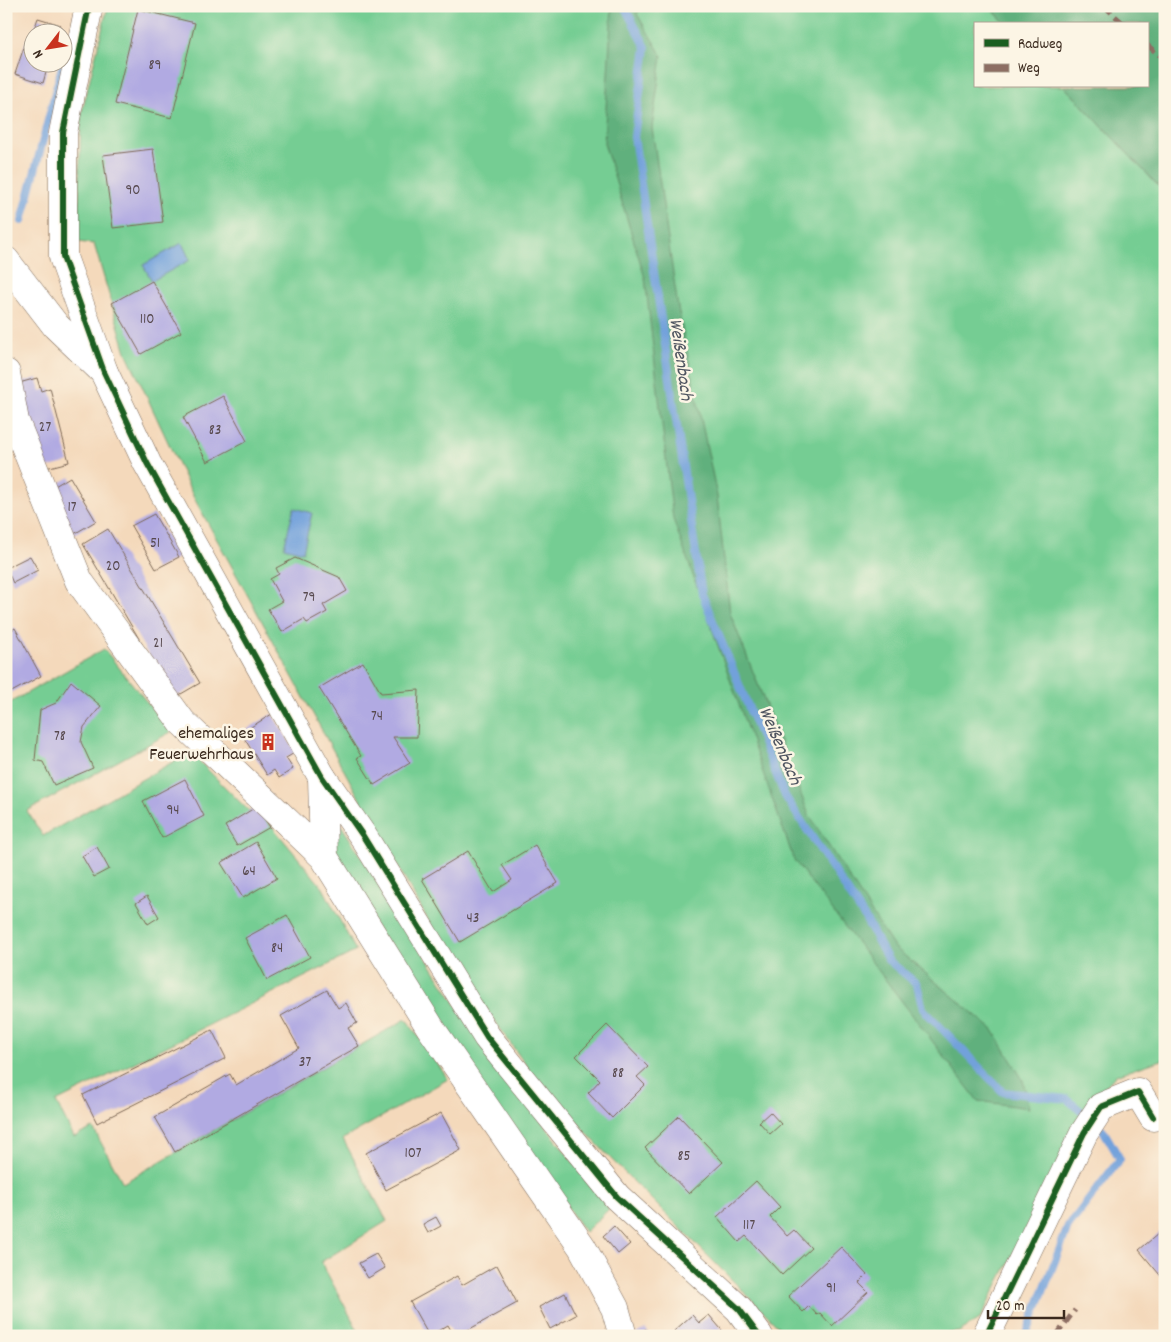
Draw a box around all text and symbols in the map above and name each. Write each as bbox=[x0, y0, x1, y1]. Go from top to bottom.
north arrow bbox=[22, 22, 72, 72]
legend bbox=[974, 22, 1148, 88]
text: Radweg bbox=[1018, 34, 1062, 56]
text: N bbox=[28, 45, 49, 62]
house number: 89 bbox=[149, 55, 161, 77]
text: Weg bbox=[1018, 58, 1040, 80]
house number: 90 bbox=[125, 180, 141, 202]
house number: 110 bbox=[140, 309, 154, 331]
water label: Weißenbach bbox=[660, 317, 699, 403]
house number: 27 bbox=[39, 417, 51, 439]
house number: 83 bbox=[209, 420, 221, 442]
house number: 17 bbox=[67, 497, 77, 519]
house number: 51 bbox=[150, 533, 160, 555]
house number: 20 bbox=[106, 556, 120, 578]
house number: 79 bbox=[303, 587, 315, 609]
house number: 21 bbox=[153, 633, 163, 655]
water label: Weißenbach bbox=[750, 703, 808, 791]
house number: 74 bbox=[371, 706, 383, 728]
place label: ehemaliges Feuerwehrhaus bbox=[149, 722, 254, 768]
house number: 78 bbox=[54, 726, 66, 748]
building icon: ehemaliges Feuerwehrhaus bbox=[258, 732, 278, 752]
house number: 94 bbox=[166, 800, 180, 822]
house number: 64 bbox=[242, 861, 256, 883]
house number: 43 bbox=[467, 908, 479, 930]
house number: 84 bbox=[271, 938, 283, 960]
house number: 37 bbox=[299, 1052, 311, 1074]
house number: 88 bbox=[612, 1063, 624, 1085]
house number: 107 bbox=[404, 1143, 422, 1165]
house number: 85 bbox=[678, 1146, 691, 1168]
house number: 117 bbox=[743, 1215, 755, 1237]
house number: 91 bbox=[826, 1278, 836, 1300]
scale bar bbox=[988, 1287, 1065, 1319]
text: 20 m bbox=[996, 1296, 1024, 1318]

